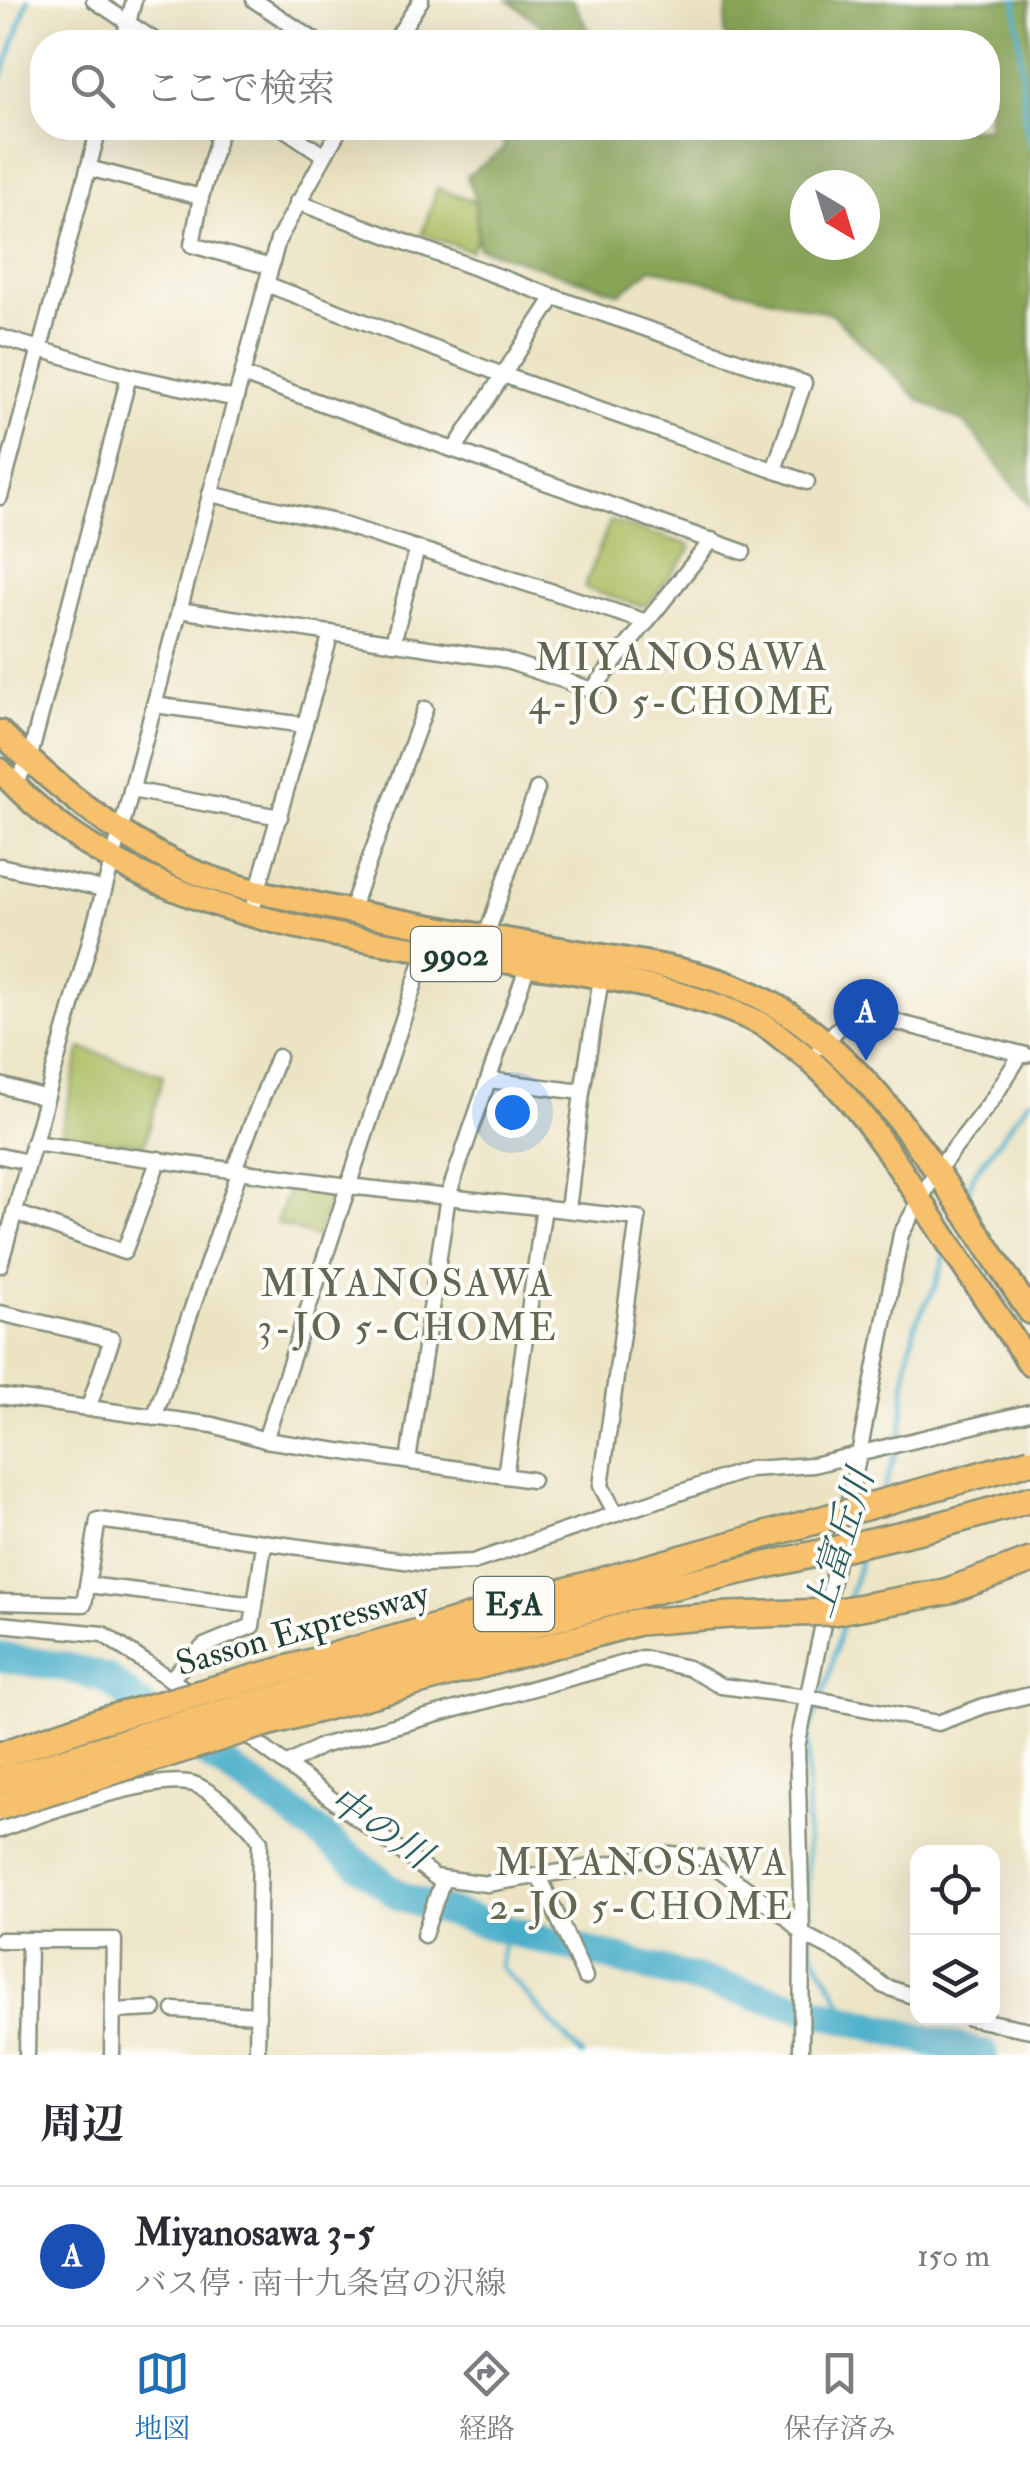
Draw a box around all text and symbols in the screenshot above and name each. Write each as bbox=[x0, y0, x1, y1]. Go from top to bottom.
search box bbox=[30, 30, 1000, 140]
icon: search bbox=[65, 58, 120, 113]
text: ここで検索 bbox=[145, 65, 335, 113]
north arrow bbox=[790, 170, 880, 260]
district label: MIYANOSAWA 4-JO 5-CHOME bbox=[529, 634, 835, 726]
road number: 9902 bbox=[411, 927, 501, 981]
pin: A bbox=[834, 978, 898, 1061]
your location bbox=[487, 1087, 538, 1138]
district label: MIYANOSAWA 3-JO 5-CHOME bbox=[258, 1260, 558, 1352]
water label: 上富丘川 bbox=[795, 1460, 886, 1623]
street label: Sasson Expressway bbox=[171, 1572, 434, 1686]
road number: E5A bbox=[474, 1577, 554, 1631]
water label: 中の川 bbox=[319, 1776, 443, 1882]
district label: MIYANOSAWA 2-JO 5-CHOME bbox=[489, 1839, 795, 1931]
map controls bbox=[910, 1845, 1000, 2025]
button: locate bbox=[910, 1845, 1000, 1935]
button: layers bbox=[910, 1935, 1000, 2025]
text: 周辺 bbox=[40, 2099, 124, 2151]
text: Miyanosawa 3-5 bbox=[135, 2209, 374, 2257]
text: A bbox=[62, 2236, 83, 2276]
text: 150 m bbox=[917, 2236, 990, 2276]
text: バス停 · 南十九条宮の沢線 bbox=[135, 2264, 507, 2304]
tab: 地図 bbox=[134, 2346, 190, 2447]
tab: 経路 bbox=[459, 2346, 515, 2447]
tab: 保存済み bbox=[784, 2346, 896, 2447]

